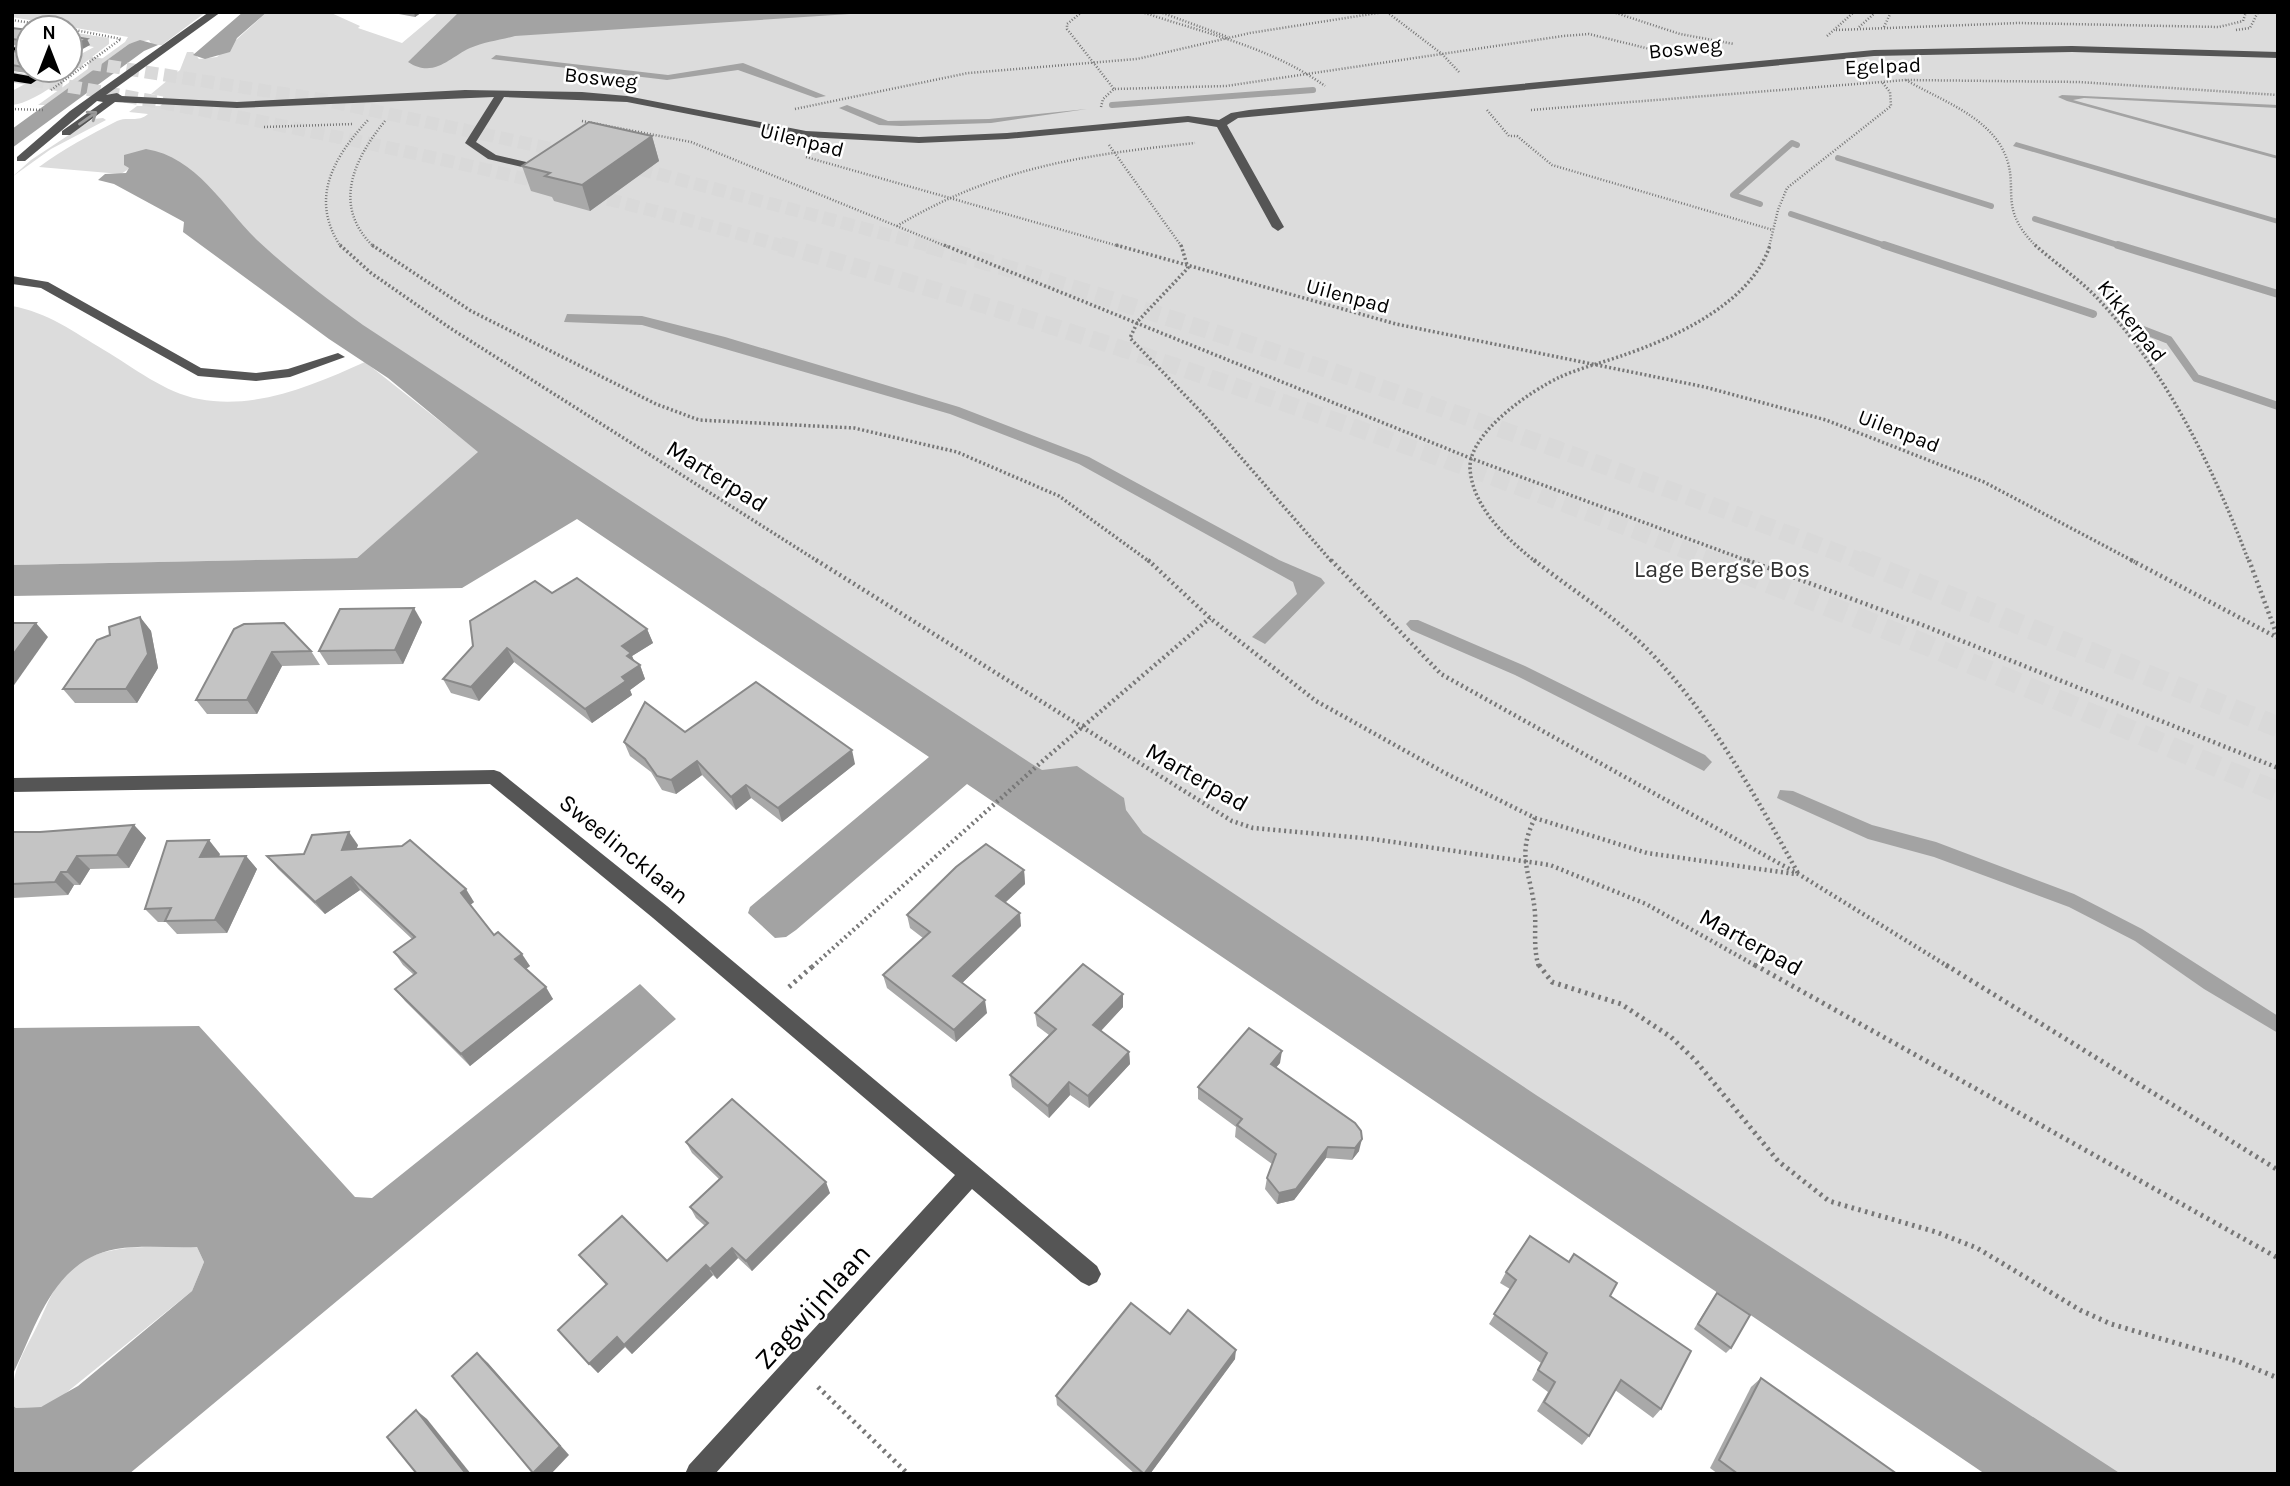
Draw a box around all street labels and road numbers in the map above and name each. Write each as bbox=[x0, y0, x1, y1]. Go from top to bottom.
street label: Bosweg bbox=[1647, 32, 1723, 64]
street label: Egelpad bbox=[1844, 53, 1922, 79]
street label: Bosweg bbox=[563, 62, 639, 94]
street label: Uilenpad bbox=[758, 118, 846, 162]
street label: Uilenpad bbox=[1304, 273, 1392, 319]
street label: Kikkerpad bbox=[2093, 275, 2171, 367]
street label: Uilenpad bbox=[1855, 404, 1943, 458]
street label: Marterpad bbox=[661, 434, 773, 518]
street label: Marterpad bbox=[1141, 736, 1253, 818]
street label: Sweelincklaan bbox=[554, 788, 694, 910]
street label: Marterpad bbox=[1694, 902, 1808, 982]
street label: Zagwijnlaan bbox=[747, 1237, 877, 1376]

